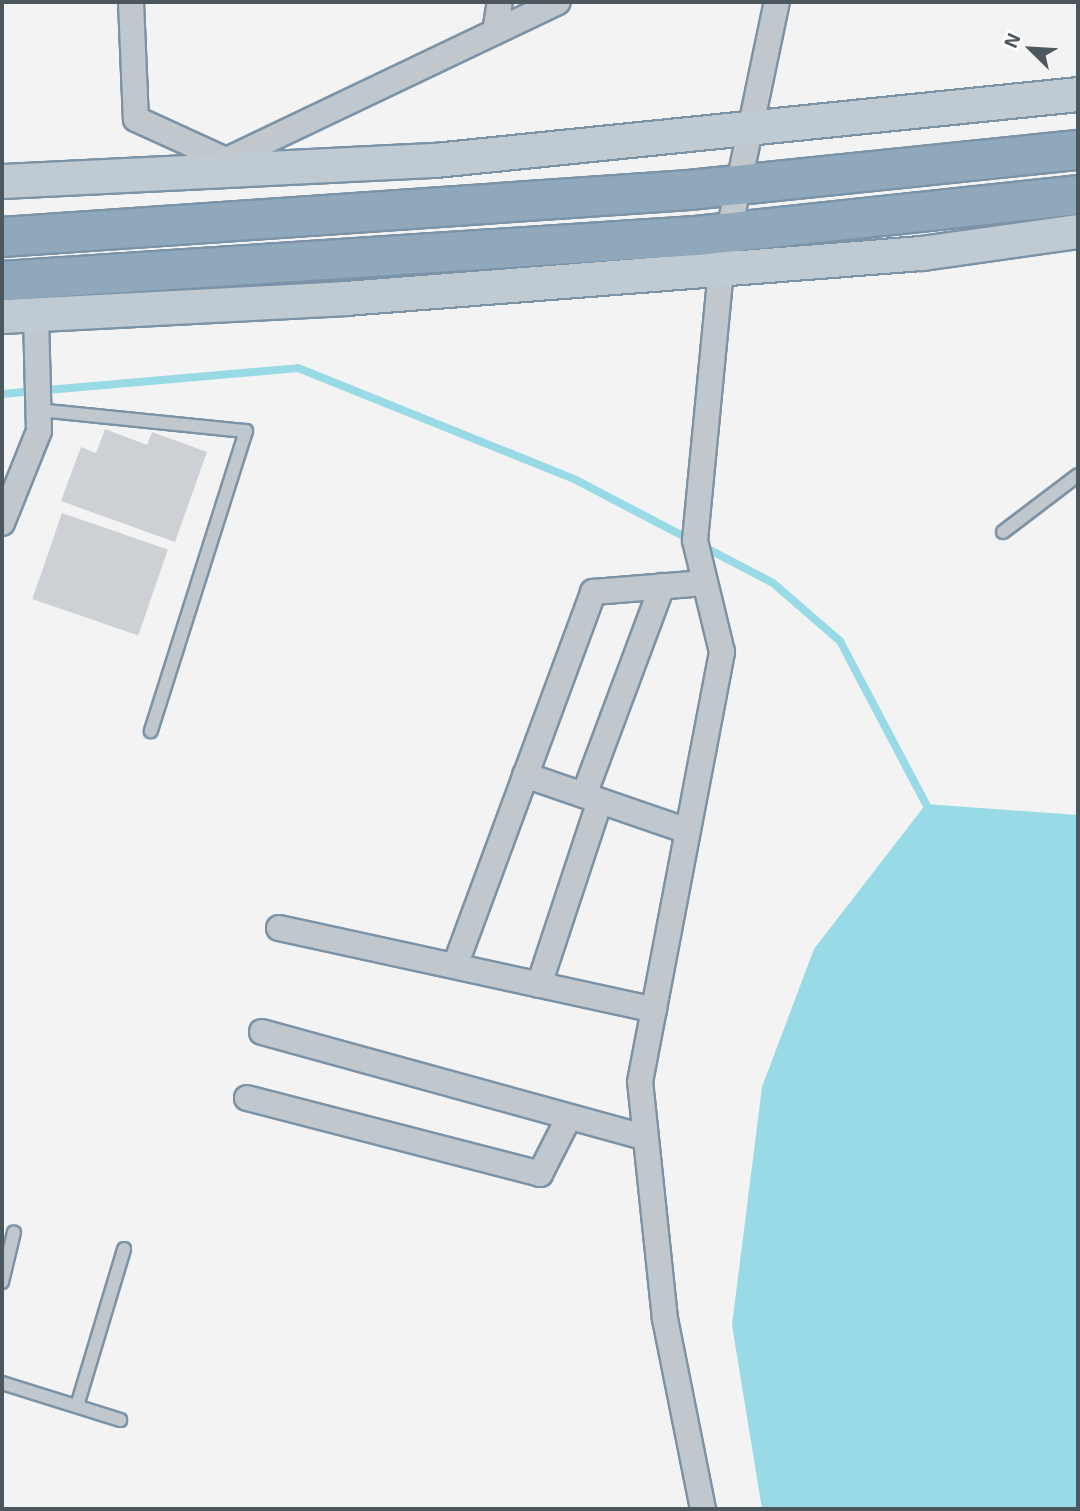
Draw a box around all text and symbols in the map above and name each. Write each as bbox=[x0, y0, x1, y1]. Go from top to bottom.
north arrow bbox=[996, 14, 1066, 84]
text: N bbox=[998, 29, 1025, 51]

